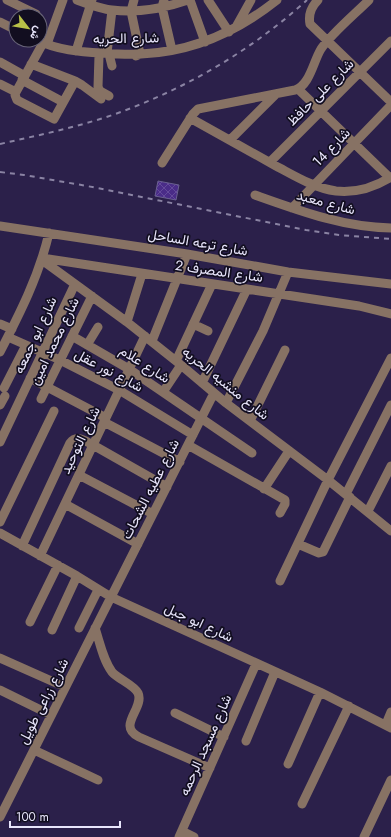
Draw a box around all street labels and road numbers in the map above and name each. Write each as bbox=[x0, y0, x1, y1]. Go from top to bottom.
street label: شارع الحريه bbox=[93, 27, 159, 50]
street label: شارع على حافظ bbox=[282, 54, 359, 131]
street label: شارع 14 bbox=[308, 123, 355, 171]
street label: شارع معبد bbox=[294, 185, 358, 220]
street label: شارع ترعه الساحل bbox=[146, 223, 250, 262]
street label: شارع المصرف 2 bbox=[174, 255, 264, 288]
street label: شارع ابو جمعه bbox=[8, 293, 62, 377]
street label: شارع محمد امين bbox=[24, 294, 85, 389]
street label: شارع علام bbox=[115, 340, 174, 389]
street label: شارع منشيه الحريه bbox=[178, 342, 274, 425]
street label: شارع نور عقل bbox=[71, 344, 147, 397]
street label: شارع التوحيد bbox=[55, 403, 106, 478]
street label: شارع عطيه الشحات bbox=[116, 435, 185, 543]
street label: شارع ابو جبل bbox=[161, 597, 237, 648]
street label: شارع زراعى طويل bbox=[13, 655, 74, 748]
street label: شارع مسجد الرحمه bbox=[174, 691, 237, 799]

